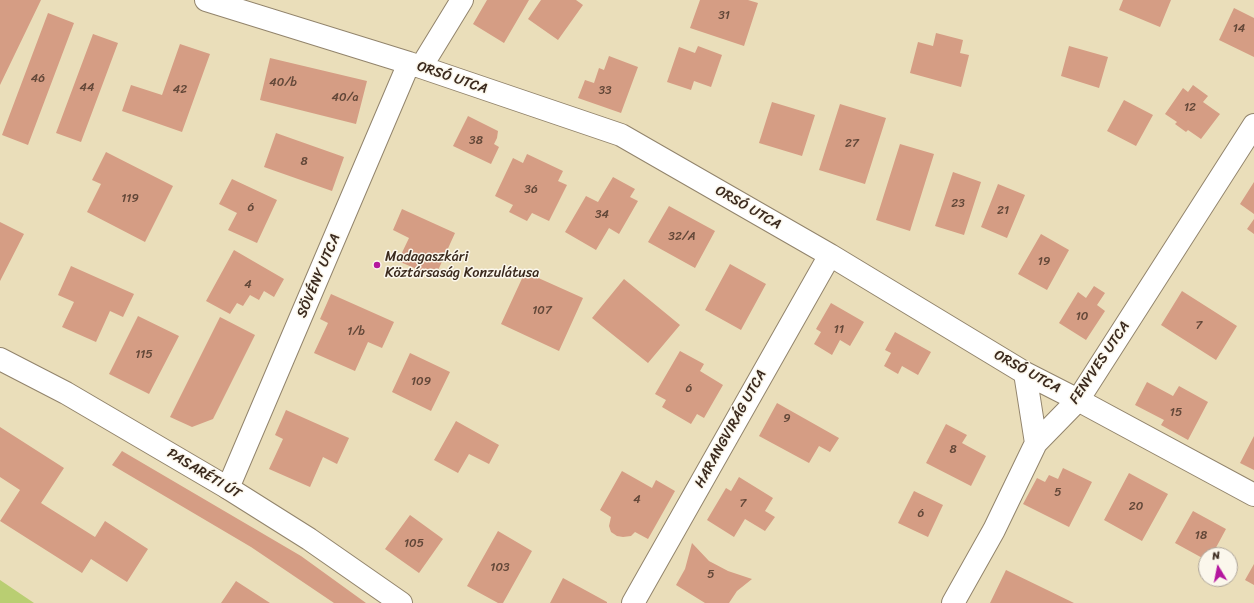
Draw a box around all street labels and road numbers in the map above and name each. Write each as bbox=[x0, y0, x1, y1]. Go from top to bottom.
street label: ORSÓ UTCA bbox=[415, 58, 489, 98]
street label: ORSÓ UTCA bbox=[712, 182, 784, 234]
street label: SÖVÉNY UTCA bbox=[294, 232, 344, 320]
street label: FENYVES UTCA bbox=[1066, 319, 1134, 407]
street label: ORSÓ UTCA bbox=[991, 347, 1063, 397]
street label: HARANGVIRÁG UTCA bbox=[692, 367, 770, 491]
street label: PASARÉTI ÚT bbox=[164, 445, 244, 503]

